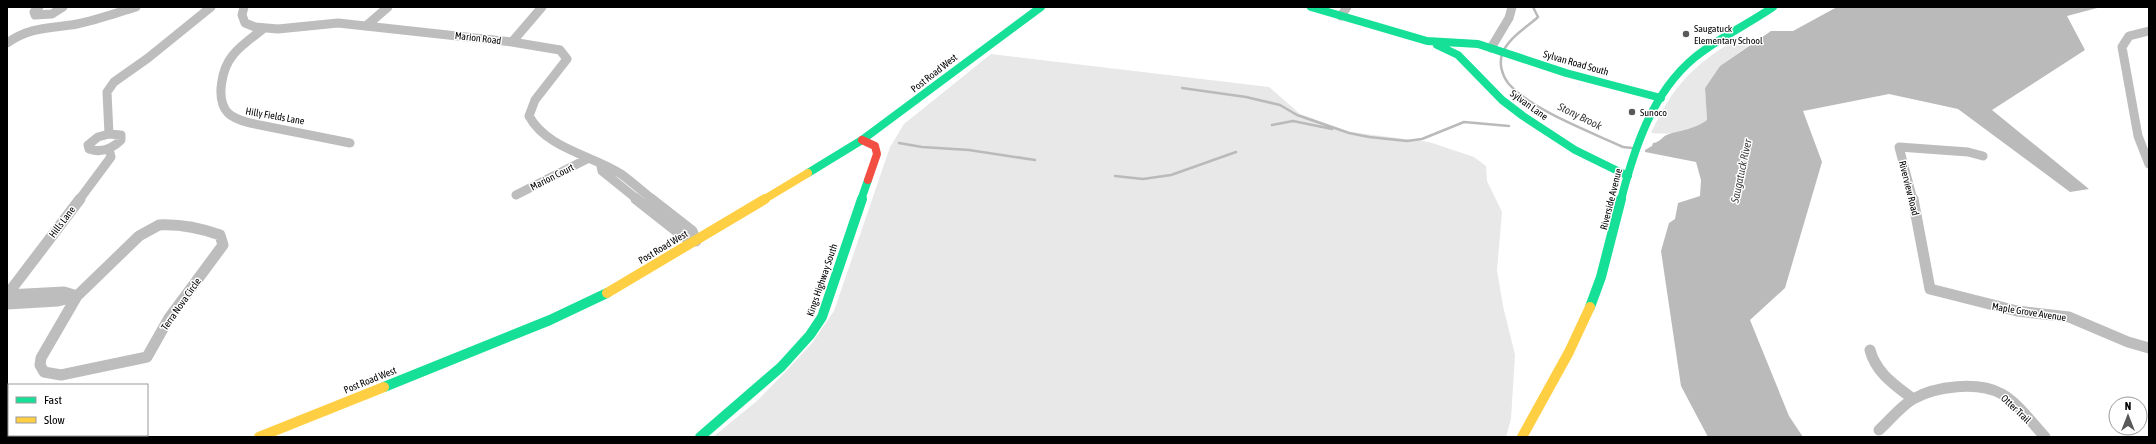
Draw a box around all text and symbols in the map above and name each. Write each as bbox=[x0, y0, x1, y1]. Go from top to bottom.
place label: Saugatuck Elementary School bbox=[1694, 23, 1763, 46]
marker: Saugatuck Elementary School bbox=[1681, 29, 1691, 39]
street label: Marion Road bbox=[454, 30, 502, 46]
street label: Sylvan Road South bbox=[1542, 48, 1610, 78]
street label: Post Road West bbox=[909, 51, 959, 94]
street label: Sylvan Lane bbox=[1508, 88, 1550, 123]
water label: Stony Brook bbox=[1555, 100, 1604, 132]
street label: Hilly Fields Lane bbox=[245, 105, 306, 127]
marker: Sunoco bbox=[1627, 107, 1637, 117]
place label: Sunoco bbox=[1640, 107, 1667, 118]
water label: Saugatuck River bbox=[1728, 137, 1754, 205]
street label: Riverview Road bbox=[1897, 159, 1921, 217]
street label: Marion Court bbox=[528, 161, 576, 193]
street label: Riverside Avenue bbox=[1598, 167, 1624, 231]
street label: Hills Lane bbox=[47, 204, 78, 240]
street label: Post Road West bbox=[636, 228, 690, 266]
street label: Kings Highway South bbox=[804, 242, 840, 318]
street label: Terra Nova Circle bbox=[159, 275, 203, 332]
street label: Maple Grove Avenue bbox=[1991, 301, 2067, 323]
street label: Post Road West bbox=[342, 364, 398, 396]
legend bbox=[8, 384, 148, 436]
text: Fast bbox=[44, 393, 62, 407]
street label: Otter Trail bbox=[1999, 393, 2033, 426]
north arrow bbox=[2108, 396, 2148, 436]
text: N bbox=[2125, 400, 2131, 412]
text: Slow bbox=[44, 413, 65, 427]

